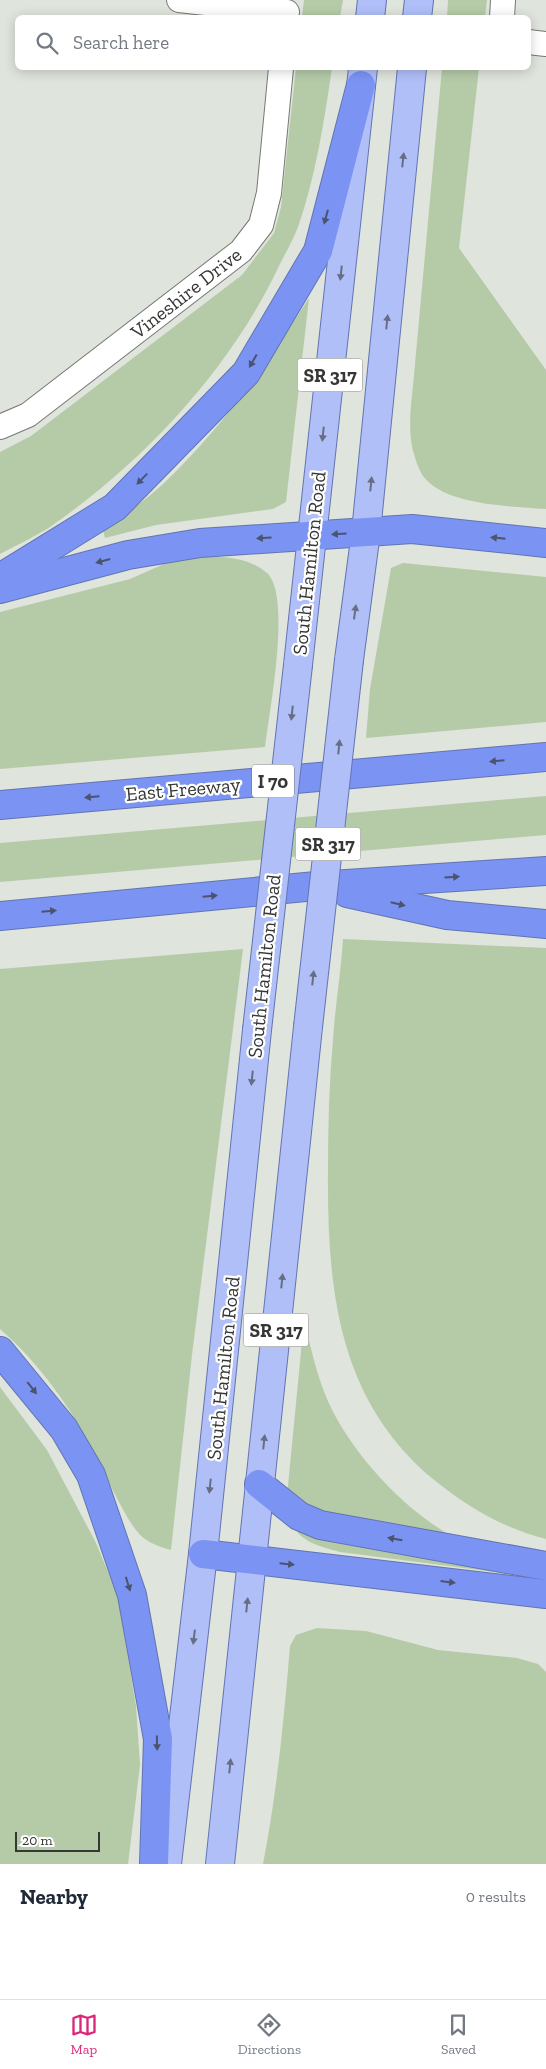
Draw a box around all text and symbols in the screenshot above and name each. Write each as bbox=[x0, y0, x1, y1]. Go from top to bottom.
search box bbox=[15, 15, 531, 70]
icon: search bbox=[33, 29, 61, 57]
text: Search here bbox=[73, 31, 169, 54]
one-way arrow bbox=[399, 152, 407, 168]
one-way arrow bbox=[322, 209, 330, 224]
street label: Vineshire Drive bbox=[125, 242, 246, 344]
one-way arrow bbox=[337, 265, 345, 281]
one-way arrow bbox=[383, 314, 391, 330]
one-way arrow bbox=[249, 354, 258, 367]
road number: SR 317 bbox=[298, 358, 362, 392]
one-way arrow bbox=[319, 427, 327, 443]
street label: South Hamilton Road bbox=[287, 470, 331, 656]
one-way arrow bbox=[136, 473, 148, 485]
one-way arrow bbox=[367, 475, 375, 491]
one-way arrow bbox=[331, 530, 347, 538]
one-way arrow bbox=[255, 534, 271, 542]
one-way arrow bbox=[489, 534, 505, 542]
one-way arrow bbox=[96, 558, 111, 566]
one-way arrow bbox=[351, 604, 359, 620]
one-way arrow bbox=[288, 706, 296, 722]
one-way arrow bbox=[335, 739, 343, 755]
one-way arrow bbox=[489, 757, 505, 765]
road number: I 70 bbox=[252, 764, 294, 798]
street label: East Freeway bbox=[125, 772, 242, 806]
one-way arrow bbox=[83, 793, 99, 801]
road number: SR 317 bbox=[296, 828, 360, 861]
street label: South Hamilton Road bbox=[242, 873, 286, 1059]
one-way arrow bbox=[445, 873, 461, 881]
one-way arrow bbox=[203, 892, 219, 900]
one-way arrow bbox=[390, 900, 406, 908]
one-way arrow bbox=[41, 907, 57, 915]
one-way arrow bbox=[310, 970, 318, 986]
one-way arrow bbox=[248, 1070, 256, 1086]
one-way arrow bbox=[278, 1273, 286, 1289]
street label: South Hamilton Road bbox=[201, 1275, 245, 1461]
road number: SR 317 bbox=[244, 1314, 308, 1346]
one-way arrow bbox=[27, 1381, 37, 1394]
one-way arrow bbox=[260, 1434, 268, 1450]
one-way arrow bbox=[206, 1479, 214, 1495]
one-way arrow bbox=[386, 1534, 402, 1542]
one-way arrow bbox=[279, 1560, 295, 1568]
one-way arrow bbox=[125, 1576, 132, 1591]
one-way arrow bbox=[440, 1578, 456, 1586]
one-way arrow bbox=[243, 1596, 251, 1612]
one-way arrow bbox=[190, 1630, 198, 1646]
one-way arrow bbox=[154, 1736, 162, 1752]
one-way arrow bbox=[227, 1758, 235, 1774]
scale bar bbox=[15, 1829, 100, 1852]
text: 20 m bbox=[22, 1832, 53, 1849]
text: Nearby bbox=[20, 1884, 88, 1909]
text: 0 results bbox=[466, 1887, 526, 1906]
tab: Map bbox=[70, 2011, 98, 2058]
tab: Directions bbox=[238, 2011, 301, 2058]
tab: Saved bbox=[441, 2011, 476, 2058]

